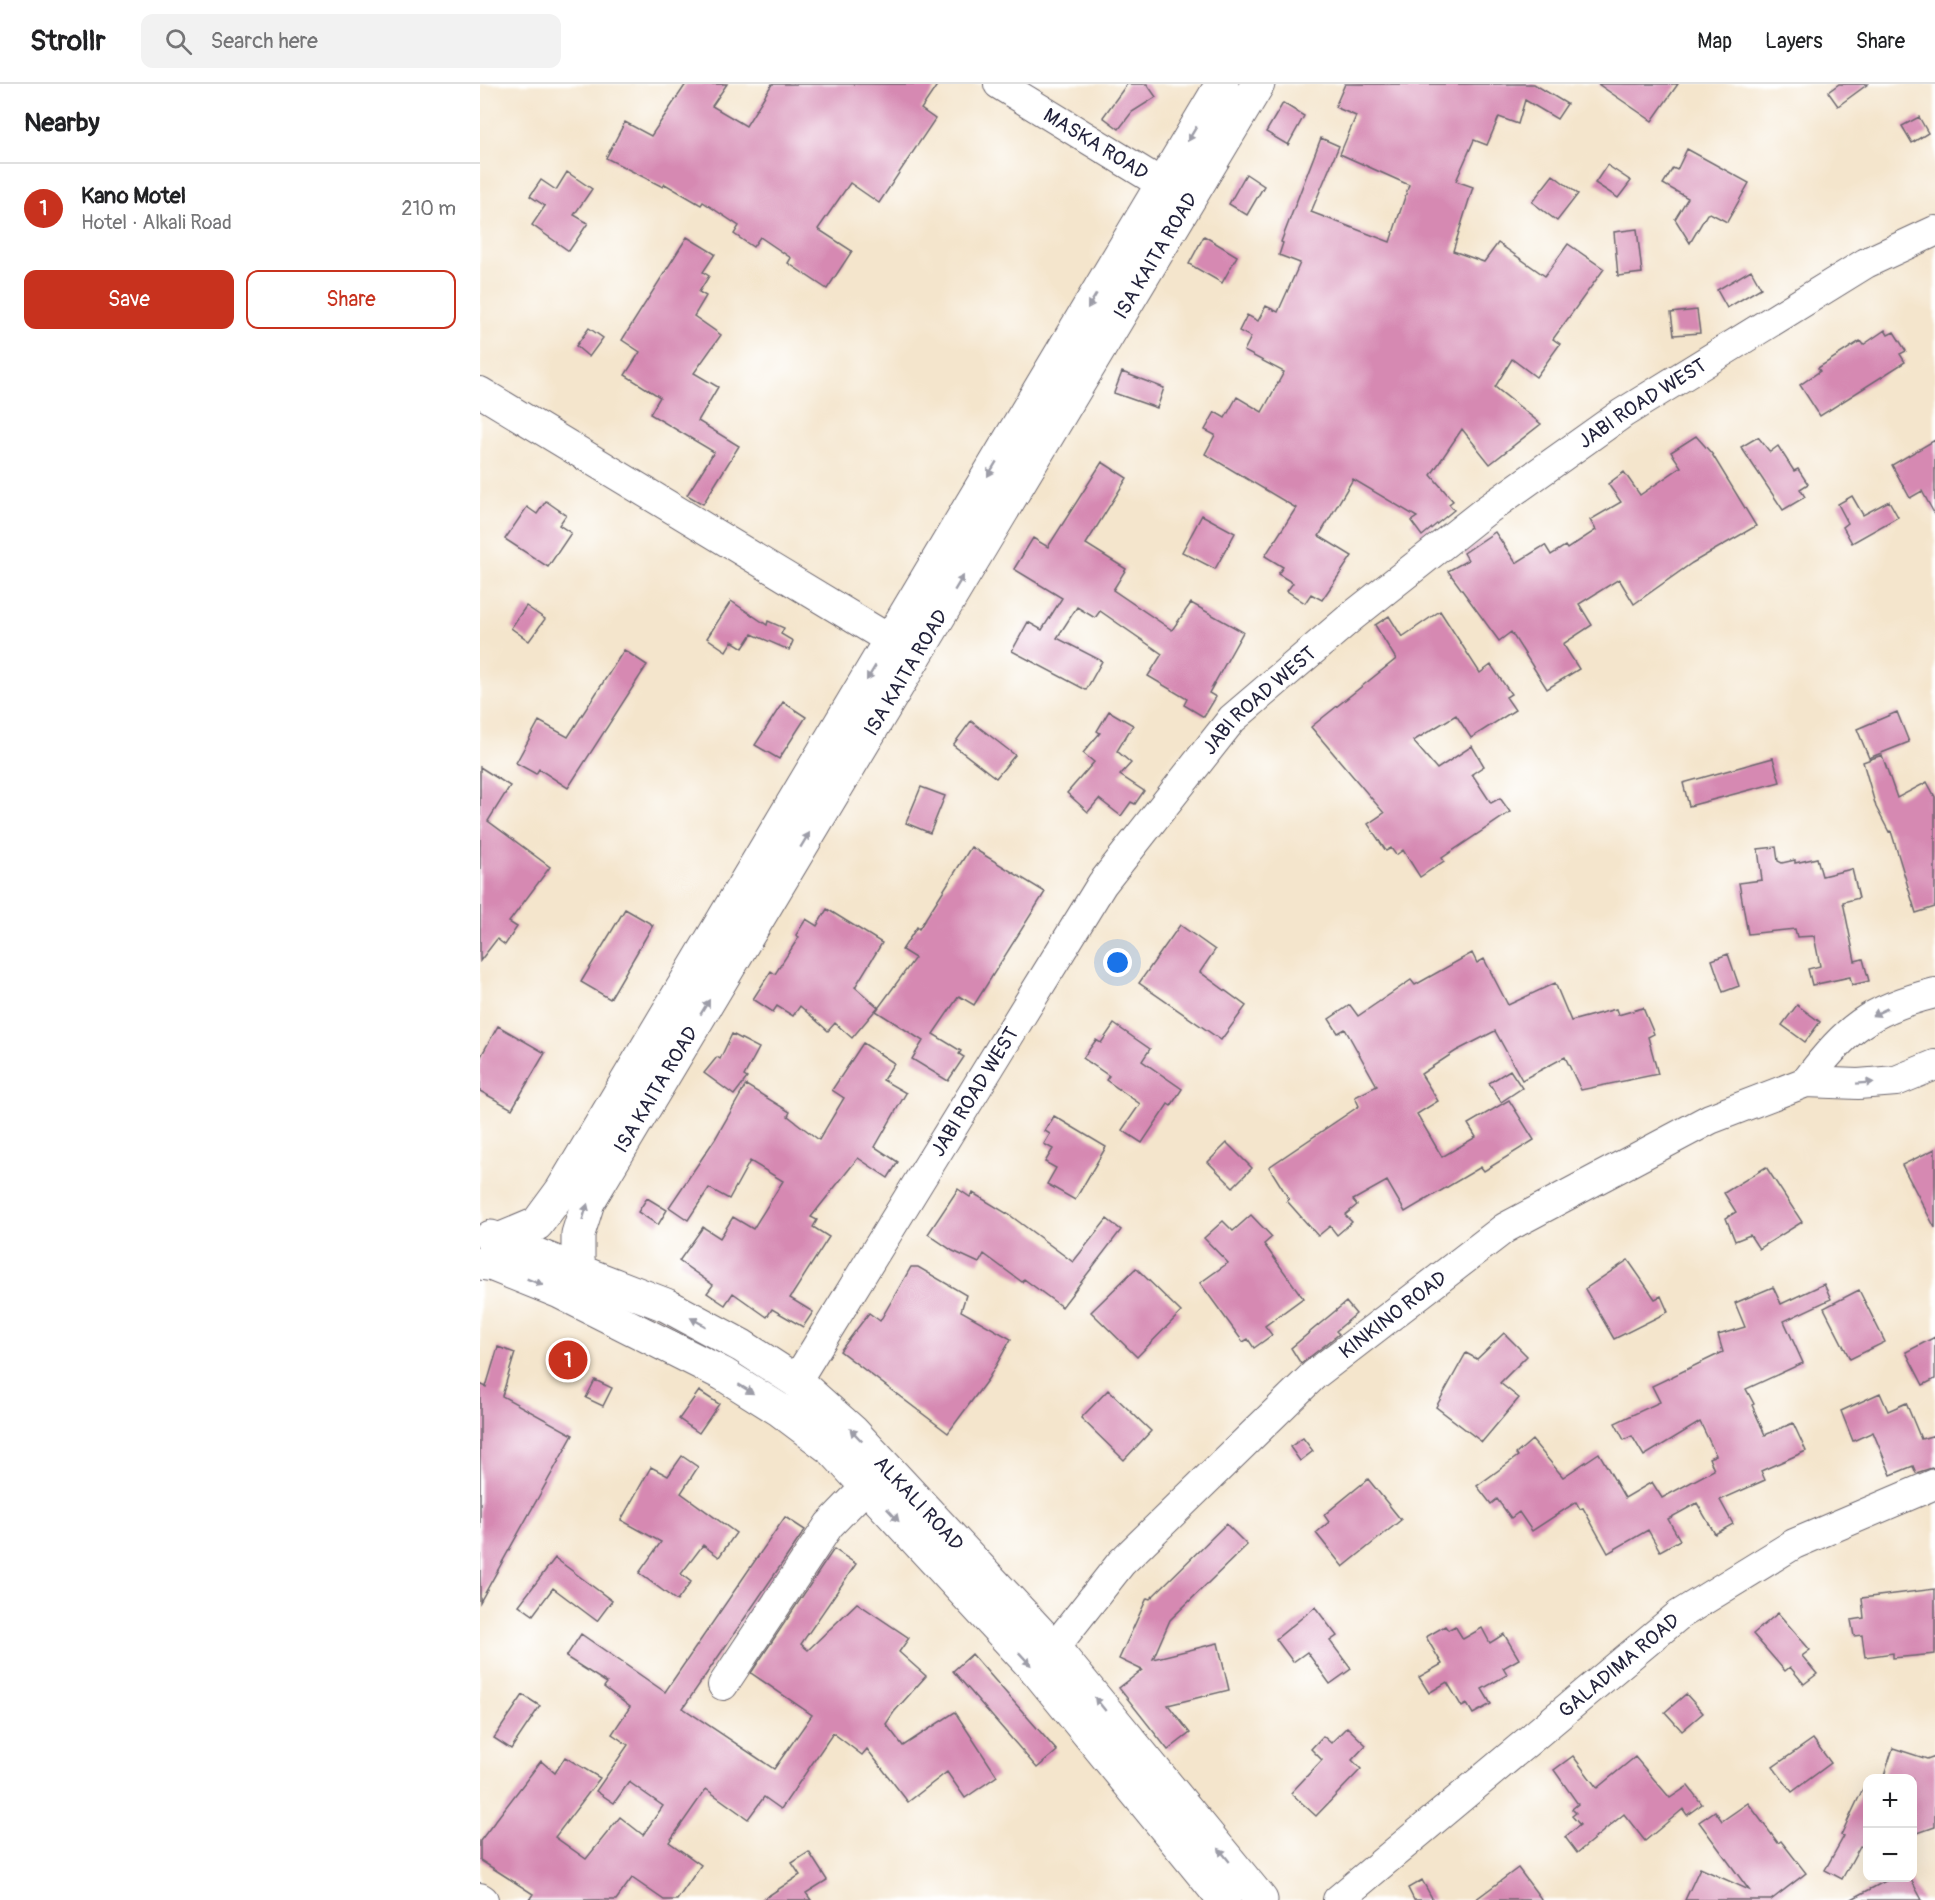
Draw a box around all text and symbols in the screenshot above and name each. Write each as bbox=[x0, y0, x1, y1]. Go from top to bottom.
search box bbox=[141, 14, 561, 68]
text: Strollr bbox=[30, 24, 105, 59]
icon: search bbox=[162, 25, 195, 58]
text: Search here bbox=[210, 27, 318, 55]
text: Map bbox=[1697, 28, 1732, 55]
text: Layers bbox=[1765, 28, 1823, 55]
text: Share bbox=[1856, 28, 1905, 55]
street label: MASKA ROAD bbox=[1039, 102, 1153, 185]
text: Nearby bbox=[24, 107, 100, 139]
one-way arrow bbox=[1186, 126, 1197, 142]
text: Kano Motel bbox=[81, 182, 186, 210]
street label: ISA KAITA ROAD bbox=[1108, 188, 1203, 323]
text: 1 bbox=[40, 196, 47, 221]
text: 210 m bbox=[401, 196, 456, 221]
text: Hotel · Alkali Road bbox=[81, 210, 232, 235]
button: Save bbox=[24, 270, 234, 329]
button: Share bbox=[246, 270, 456, 329]
one-way arrow bbox=[1086, 293, 1097, 309]
street label: JABI ROAD WEST bbox=[1573, 352, 1711, 454]
one-way arrow bbox=[987, 461, 997, 478]
one-way arrow bbox=[954, 574, 964, 591]
street label: ISA KAITA ROAD bbox=[858, 605, 953, 740]
street label: JABI ROAD WEST bbox=[1196, 640, 1321, 759]
one-way arrow bbox=[865, 665, 876, 681]
one-way arrow bbox=[800, 831, 810, 848]
your location bbox=[1103, 948, 1132, 977]
one-way arrow bbox=[699, 999, 710, 1015]
one-way arrow bbox=[1871, 1007, 1888, 1017]
street label: ISA KAITA ROAD bbox=[608, 1021, 703, 1157]
street label: JABI ROAD WEST bbox=[925, 1022, 1024, 1161]
one-way arrow bbox=[1855, 1079, 1874, 1088]
one-way arrow bbox=[581, 1203, 590, 1221]
street label: KINKINO ROAD bbox=[1334, 1265, 1452, 1364]
one-way arrow bbox=[526, 1278, 544, 1287]
one-way arrow bbox=[690, 1317, 707, 1327]
pin: 1 bbox=[548, 1338, 587, 1382]
one-way arrow bbox=[738, 1383, 754, 1394]
one-way arrow bbox=[849, 1428, 863, 1443]
street label: ALKALI ROAD bbox=[869, 1450, 969, 1556]
one-way arrow bbox=[886, 1507, 899, 1522]
street label: GALADIMA ROAD bbox=[1553, 1608, 1684, 1723]
one-way arrow bbox=[1018, 1651, 1032, 1666]
one-way arrow bbox=[1094, 1697, 1107, 1712]
map controls bbox=[1863, 1774, 1917, 1882]
button: + bbox=[1863, 1774, 1917, 1828]
button: − bbox=[1863, 1828, 1917, 1882]
one-way arrow bbox=[1217, 1847, 1230, 1863]

